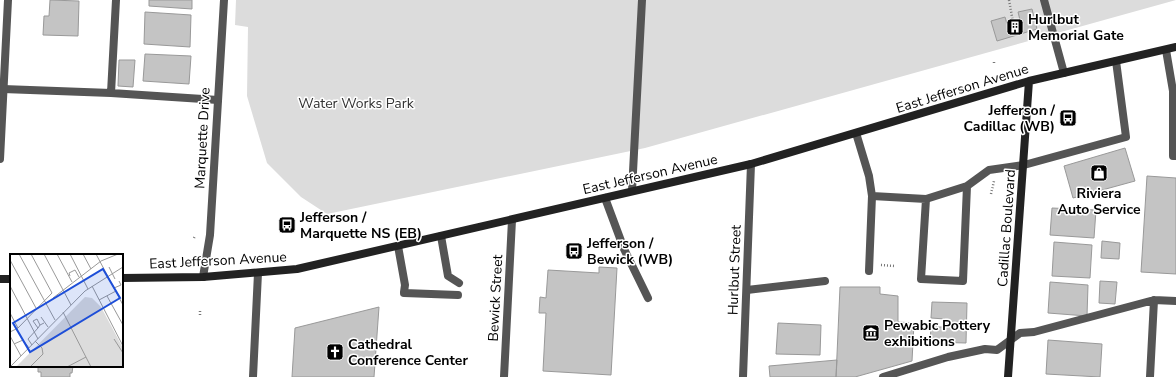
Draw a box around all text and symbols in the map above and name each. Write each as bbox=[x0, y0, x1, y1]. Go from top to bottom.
place label: Hurlbut Memorial Gate bbox=[1028, 10, 1124, 45]
building icon: Hurlbut Memorial Gate bbox=[1005, 17, 1025, 37]
street label: East Jefferson Avenue bbox=[894, 59, 1031, 118]
street label: Marquette Drive bbox=[190, 87, 215, 189]
park label: Water Works Park bbox=[298, 94, 415, 113]
place label: Jefferson / Cadillac (WB) bbox=[963, 101, 1056, 136]
bus stop icon: Jefferson / Cadillac (WB) bbox=[1058, 108, 1078, 128]
street label: East Jefferson Avenue bbox=[581, 150, 719, 199]
shop icon: Riviera Auto Service bbox=[1089, 163, 1109, 183]
street label: Cadillac Boulevard bbox=[993, 169, 1020, 288]
place label: Riviera Auto Service bbox=[1057, 184, 1141, 219]
place label: Jefferson / Marquette NS (EB) bbox=[299, 208, 422, 243]
bus stop icon: Jefferson / Marquette NS (EB) bbox=[277, 215, 297, 235]
street label: Hurlbut Street bbox=[723, 224, 746, 316]
place label: Jefferson / Bewick (WB) bbox=[586, 234, 673, 269]
bus stop icon: Jefferson / Bewick (WB) bbox=[564, 241, 584, 261]
street label: East Jefferson Avenue bbox=[149, 247, 287, 274]
inset map bbox=[10, 254, 123, 367]
street label: Bewick Street bbox=[484, 254, 507, 342]
place label: Pewabic Pottery exhibitions bbox=[884, 316, 991, 351]
museum icon: Pewabic Pottery exhibitions bbox=[861, 323, 881, 343]
place label: Cathedral Conference Center bbox=[348, 335, 468, 370]
church icon: Cathedral Conference Center bbox=[325, 342, 345, 362]

